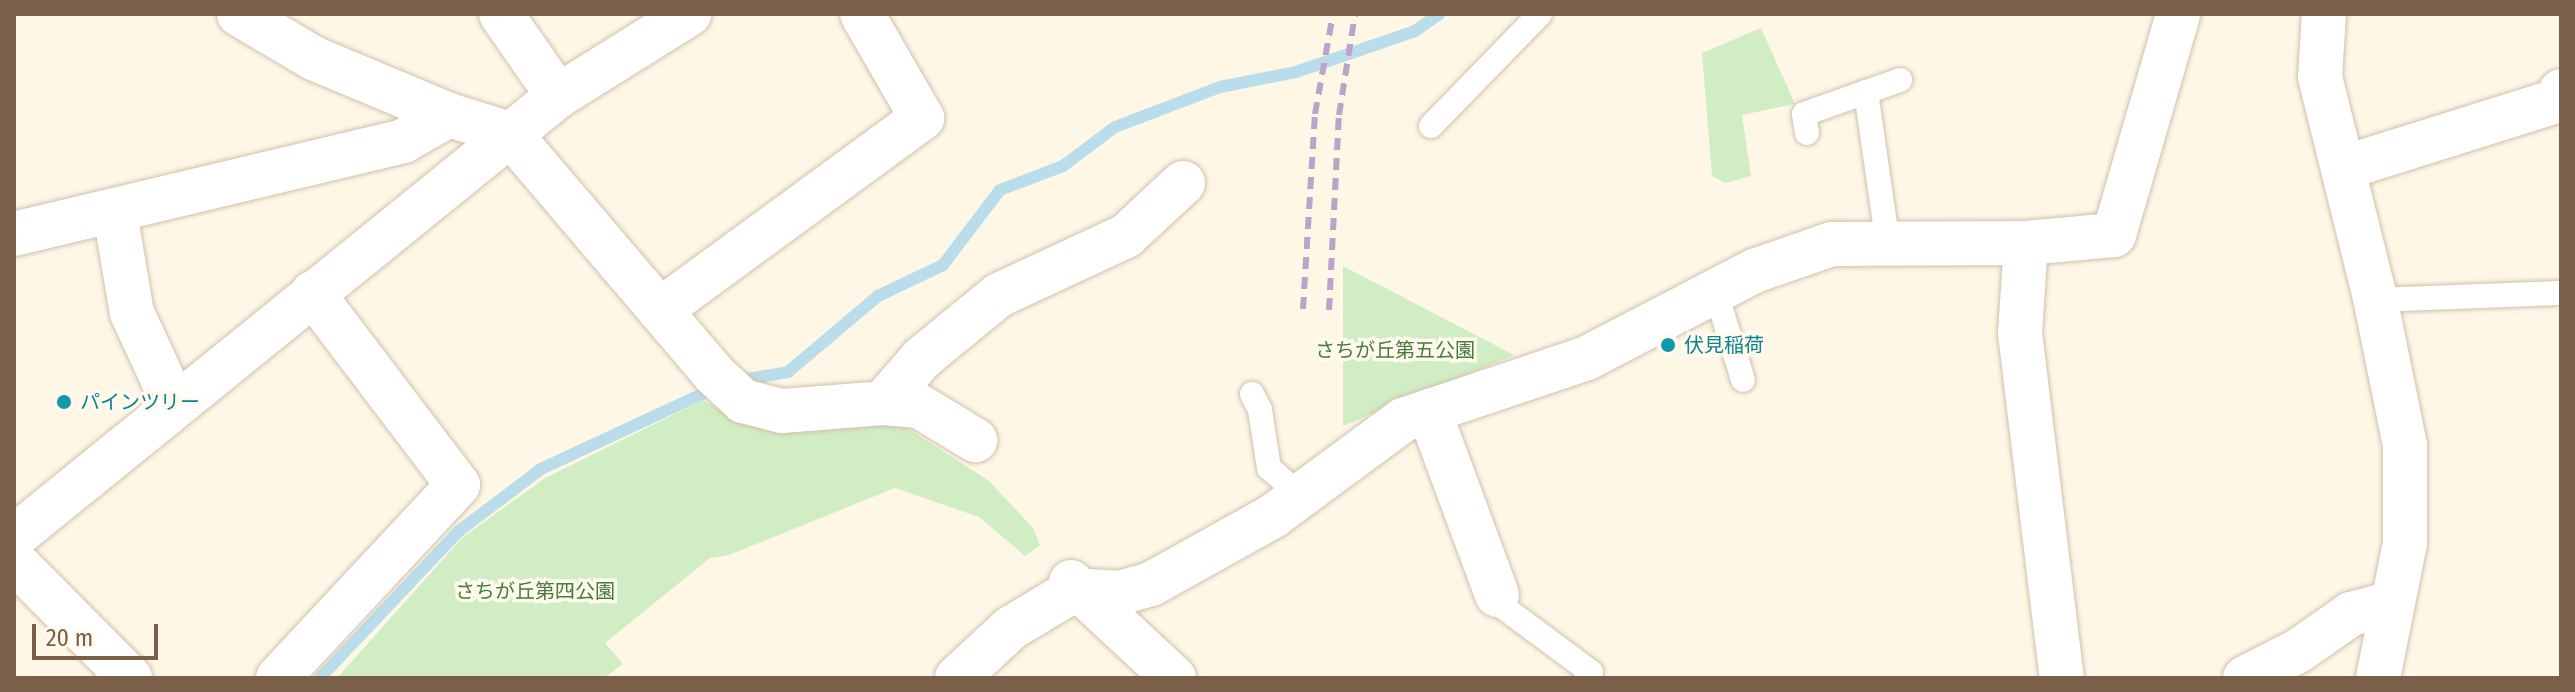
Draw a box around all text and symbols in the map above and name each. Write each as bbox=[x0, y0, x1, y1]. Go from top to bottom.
place label: 伏見稲荷 bbox=[1684, 333, 1764, 357]
marker: 伏見稲荷 bbox=[1659, 336, 1677, 354]
park label: さちが丘第五公園 bbox=[1315, 338, 1475, 362]
place label: パインツリー bbox=[80, 390, 200, 414]
marker: パインツリー bbox=[55, 393, 73, 411]
park label: さちが丘第四公園 bbox=[455, 579, 615, 603]
scale bar bbox=[36, 608, 162, 658]
text: 20 m bbox=[46, 624, 93, 652]

